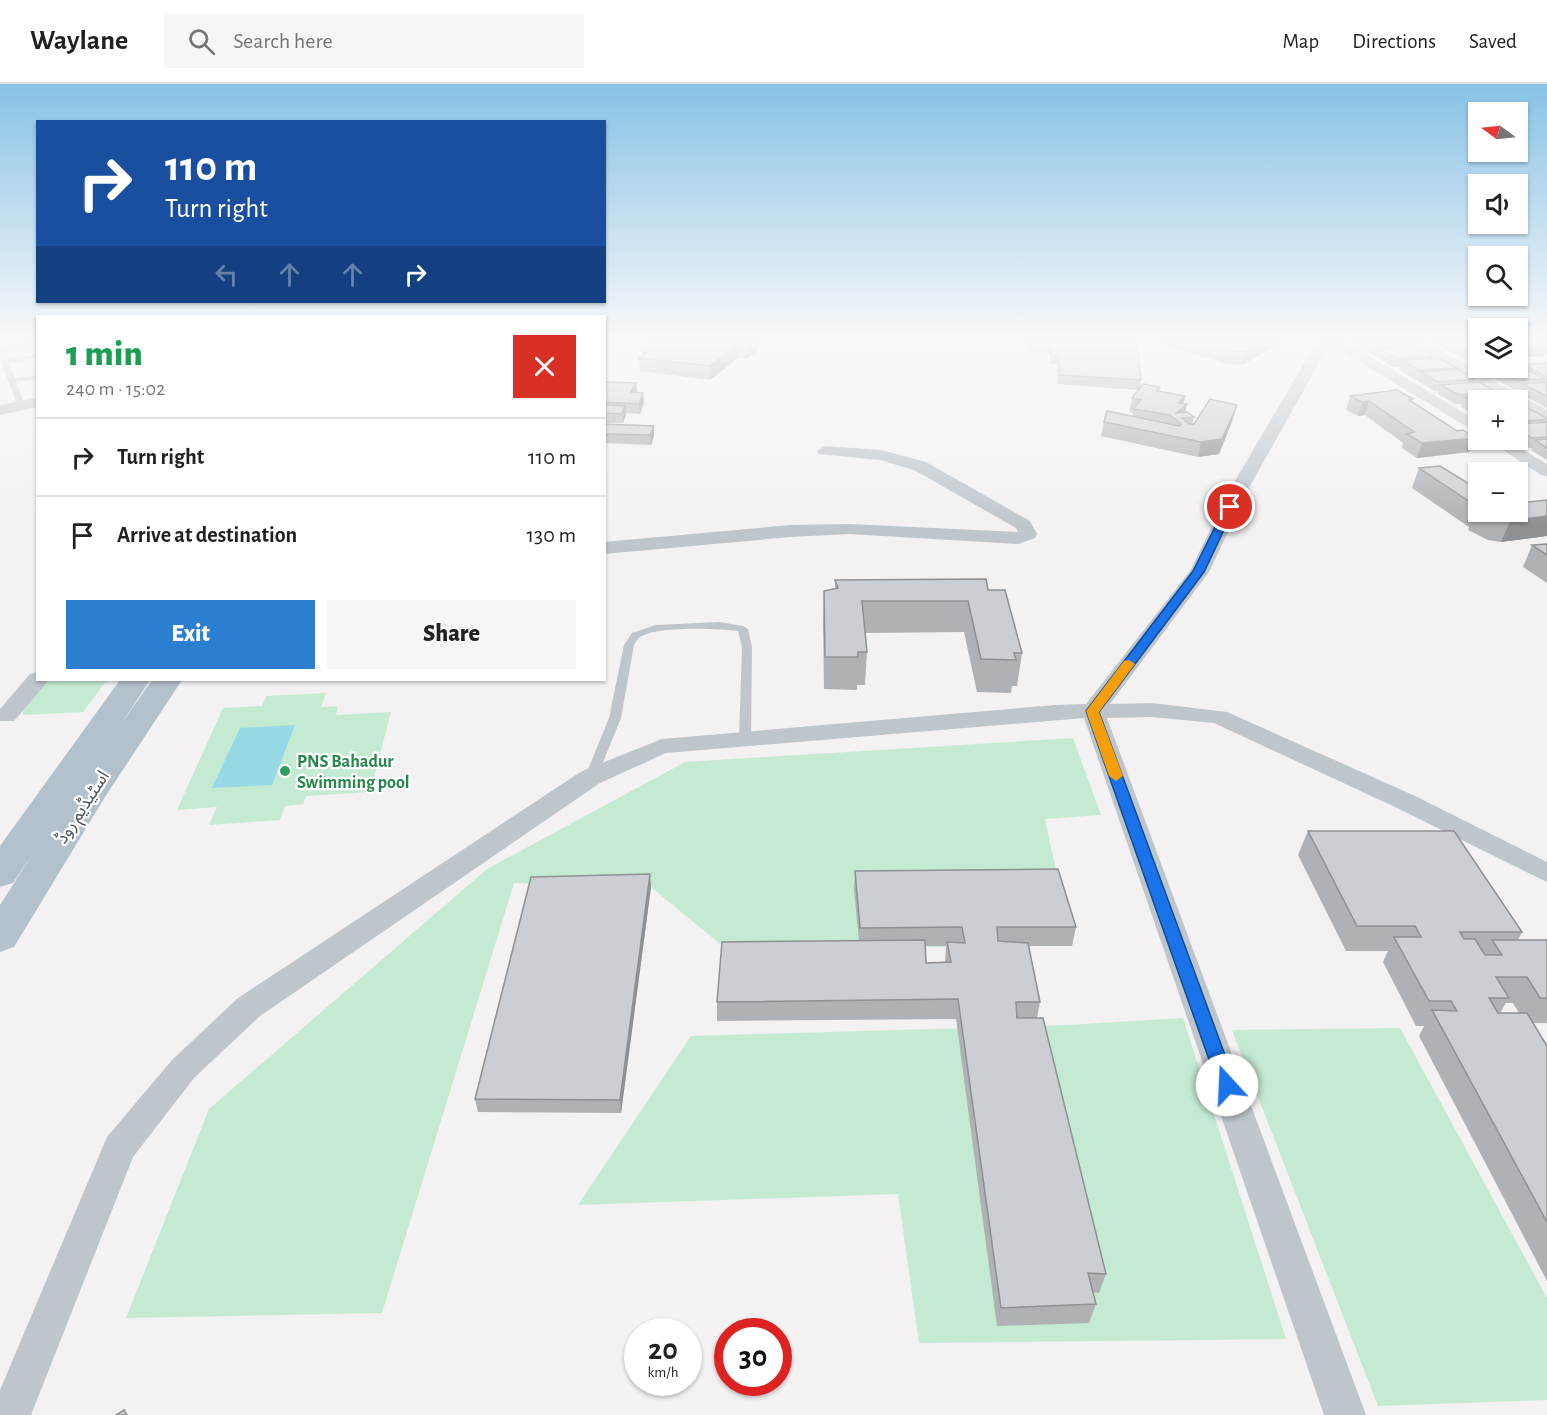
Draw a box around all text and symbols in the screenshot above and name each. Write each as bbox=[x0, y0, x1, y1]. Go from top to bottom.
search box bbox=[164, 14, 584, 68]
icon: search bbox=[185, 25, 218, 58]
text: Waylane bbox=[30, 27, 128, 55]
text: Search here bbox=[233, 30, 333, 52]
text: Map bbox=[1283, 31, 1319, 52]
text: Directions bbox=[1352, 31, 1436, 52]
text: Saved bbox=[1469, 31, 1517, 52]
north arrow bbox=[1468, 102, 1528, 162]
map controls bbox=[1468, 102, 1528, 522]
icon: right bbox=[66, 144, 144, 222]
text: 110 m bbox=[165, 146, 257, 188]
button: sound bbox=[1468, 174, 1528, 234]
text: Turn right bbox=[165, 195, 268, 222]
button: search bbox=[1468, 246, 1528, 306]
icon: left bbox=[210, 258, 243, 291]
icon: ahead bbox=[273, 258, 306, 291]
icon: ahead bbox=[336, 258, 369, 291]
icon: right bbox=[399, 258, 432, 291]
button: layers bbox=[1468, 318, 1528, 378]
button: close bbox=[513, 335, 576, 398]
text: 1 min bbox=[66, 336, 143, 372]
text: 240 m · 15:02 bbox=[66, 379, 165, 399]
button: + bbox=[1468, 390, 1528, 450]
icon: right bbox=[66, 441, 99, 474]
text: Turn right bbox=[117, 446, 204, 468]
text: 110 m bbox=[528, 446, 576, 468]
button: − bbox=[1468, 462, 1528, 522]
pin bbox=[1204, 481, 1255, 532]
icon: arrive bbox=[1213, 490, 1246, 523]
icon: arrive bbox=[66, 519, 99, 552]
text: Arrive at destination bbox=[117, 524, 297, 546]
text: 130 m bbox=[527, 524, 576, 546]
button: Exit bbox=[66, 600, 315, 669]
button: Share bbox=[327, 600, 576, 669]
place label: PNS Bahadur Swimming pool bbox=[297, 753, 410, 792]
marker: PNS Bahadur Swimming pool bbox=[278, 764, 292, 778]
street label: اسٹیڈیم روڈ bbox=[51, 767, 116, 849]
position arrow bbox=[1195, 1053, 1259, 1117]
speed limit sign: 30 bbox=[714, 1318, 792, 1396]
text: 20 bbox=[648, 1335, 678, 1365]
text: km/h bbox=[648, 1365, 678, 1380]

